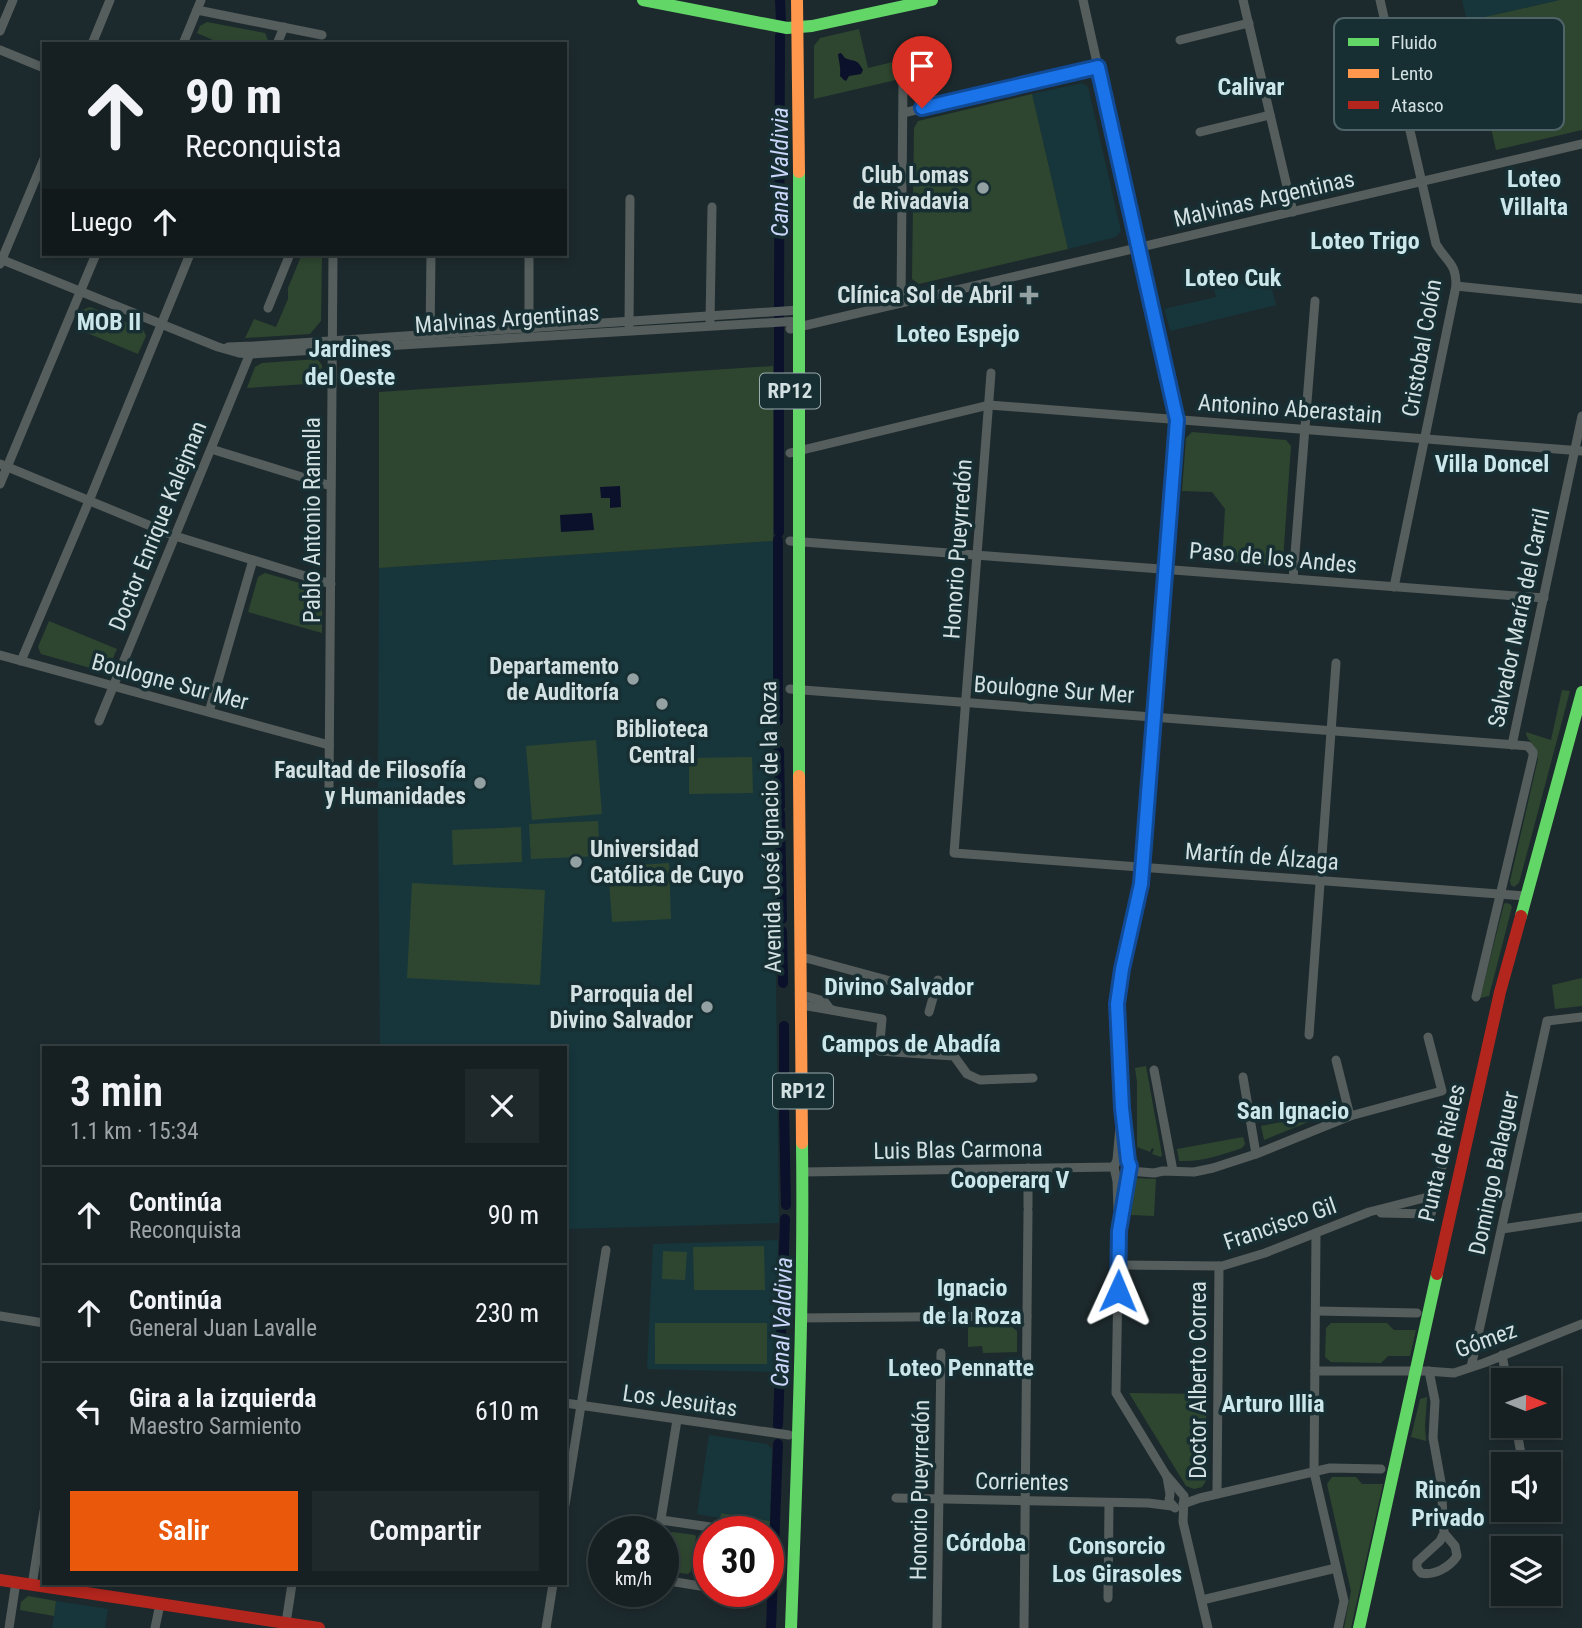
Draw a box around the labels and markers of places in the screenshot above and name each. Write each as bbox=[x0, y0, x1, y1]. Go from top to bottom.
pin bbox=[892, 36, 952, 108]
place label: Club Lomas de Rivadavia bbox=[853, 162, 969, 215]
marker: Club Lomas de Rivadavia bbox=[975, 180, 991, 196]
place label: Clínica Sol de Abril bbox=[837, 282, 1013, 309]
marker: Clínica Sol de Abril bbox=[1019, 285, 1039, 305]
place label: Departamento de Auditoría bbox=[489, 653, 619, 706]
marker: Departamento de Auditoría bbox=[625, 671, 641, 687]
marker: Biblioteca Central bbox=[654, 696, 670, 712]
place label: Biblioteca Central bbox=[616, 716, 708, 769]
place label: Facultad de Filosofía y Humanidades bbox=[274, 757, 466, 810]
marker: Facultad de Filosofía y Humanidades bbox=[472, 775, 488, 791]
place label: Universidad Católica de Cuyo bbox=[590, 836, 744, 889]
marker: Universidad Católica de Cuyo bbox=[568, 854, 584, 870]
place label: Parroquia del Divino Salvador bbox=[550, 981, 693, 1034]
marker: Parroquia del Divino Salvador bbox=[699, 999, 715, 1015]

